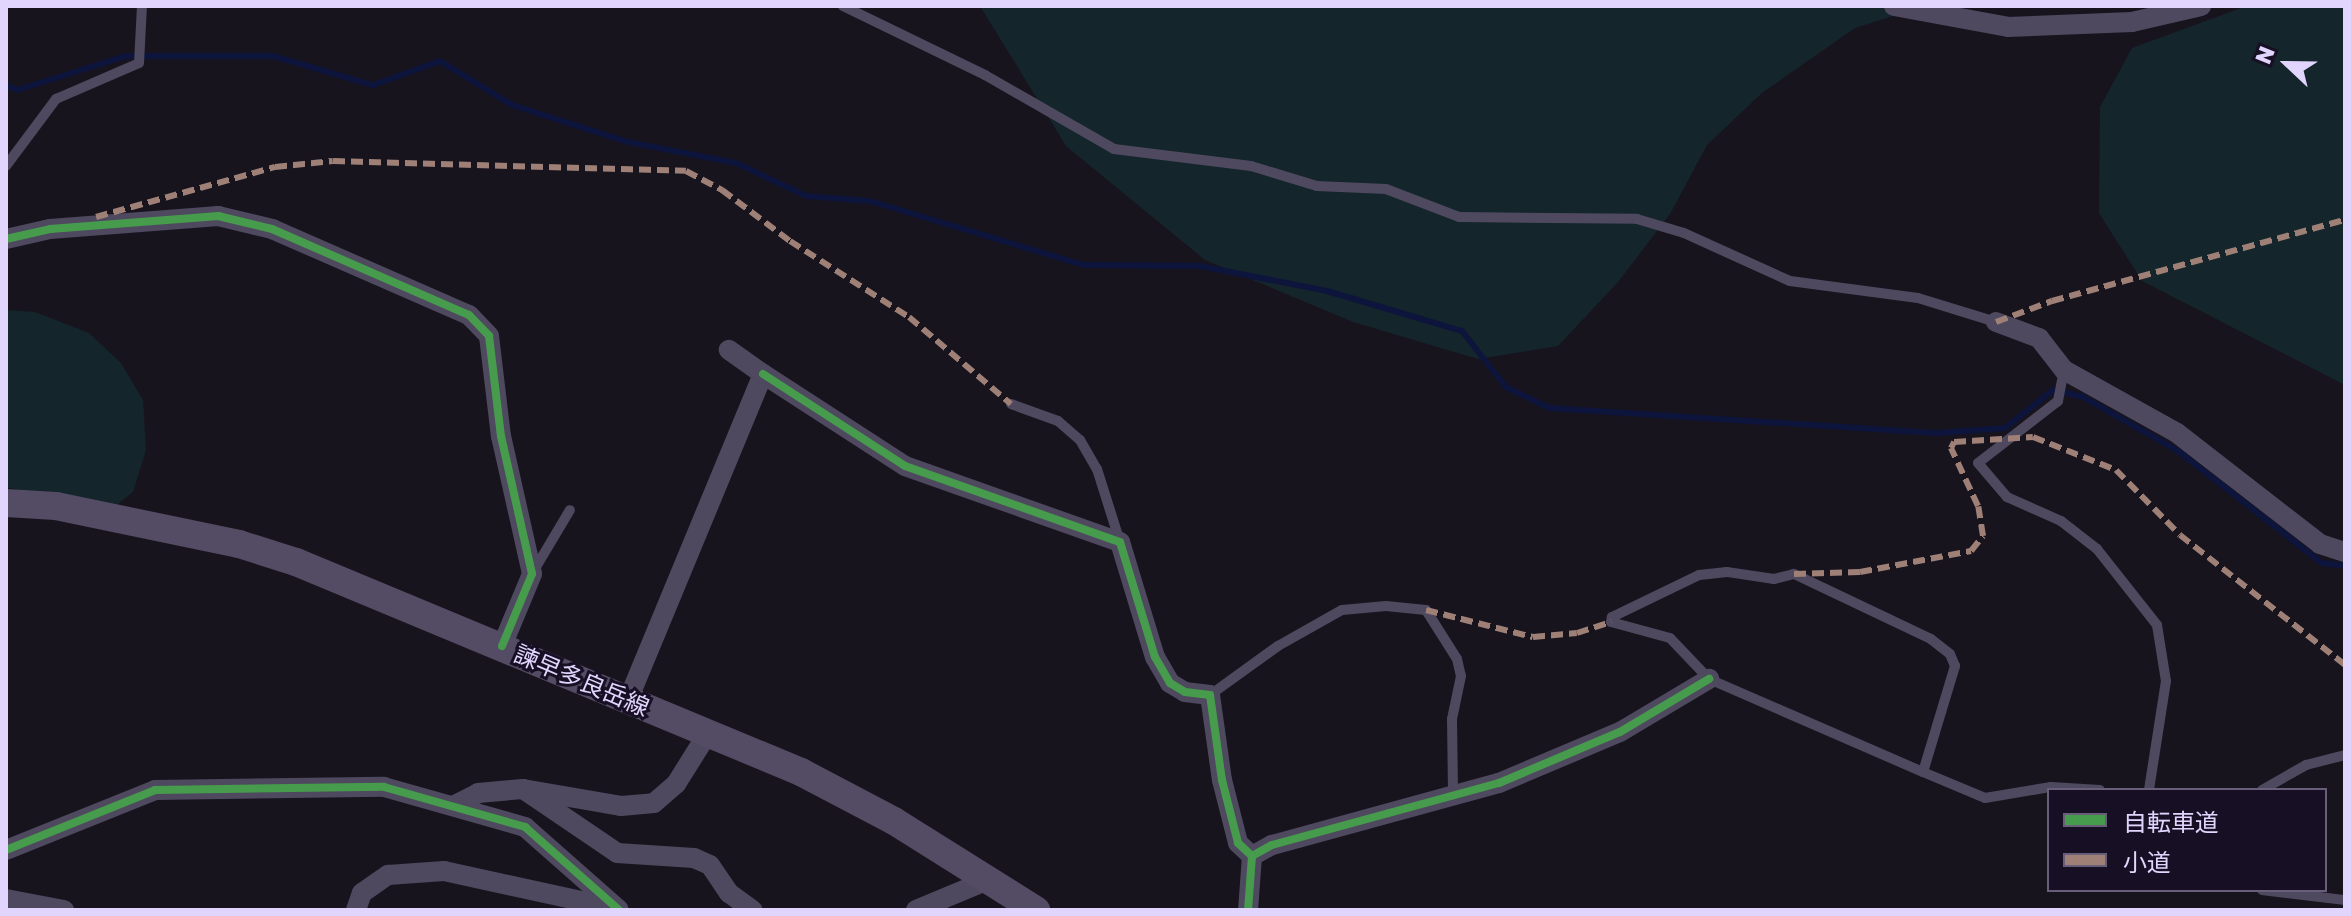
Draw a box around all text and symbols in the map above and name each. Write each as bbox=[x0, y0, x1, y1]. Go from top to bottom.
north arrow bbox=[2247, 24, 2327, 104]
text: N bbox=[2249, 42, 2280, 68]
street label: 諫早多良岳線 bbox=[510, 639, 654, 721]
legend bbox=[2047, 788, 2327, 892]
text: 自転車道 bbox=[2123, 807, 2219, 836]
text: 小道 bbox=[2123, 847, 2171, 876]

